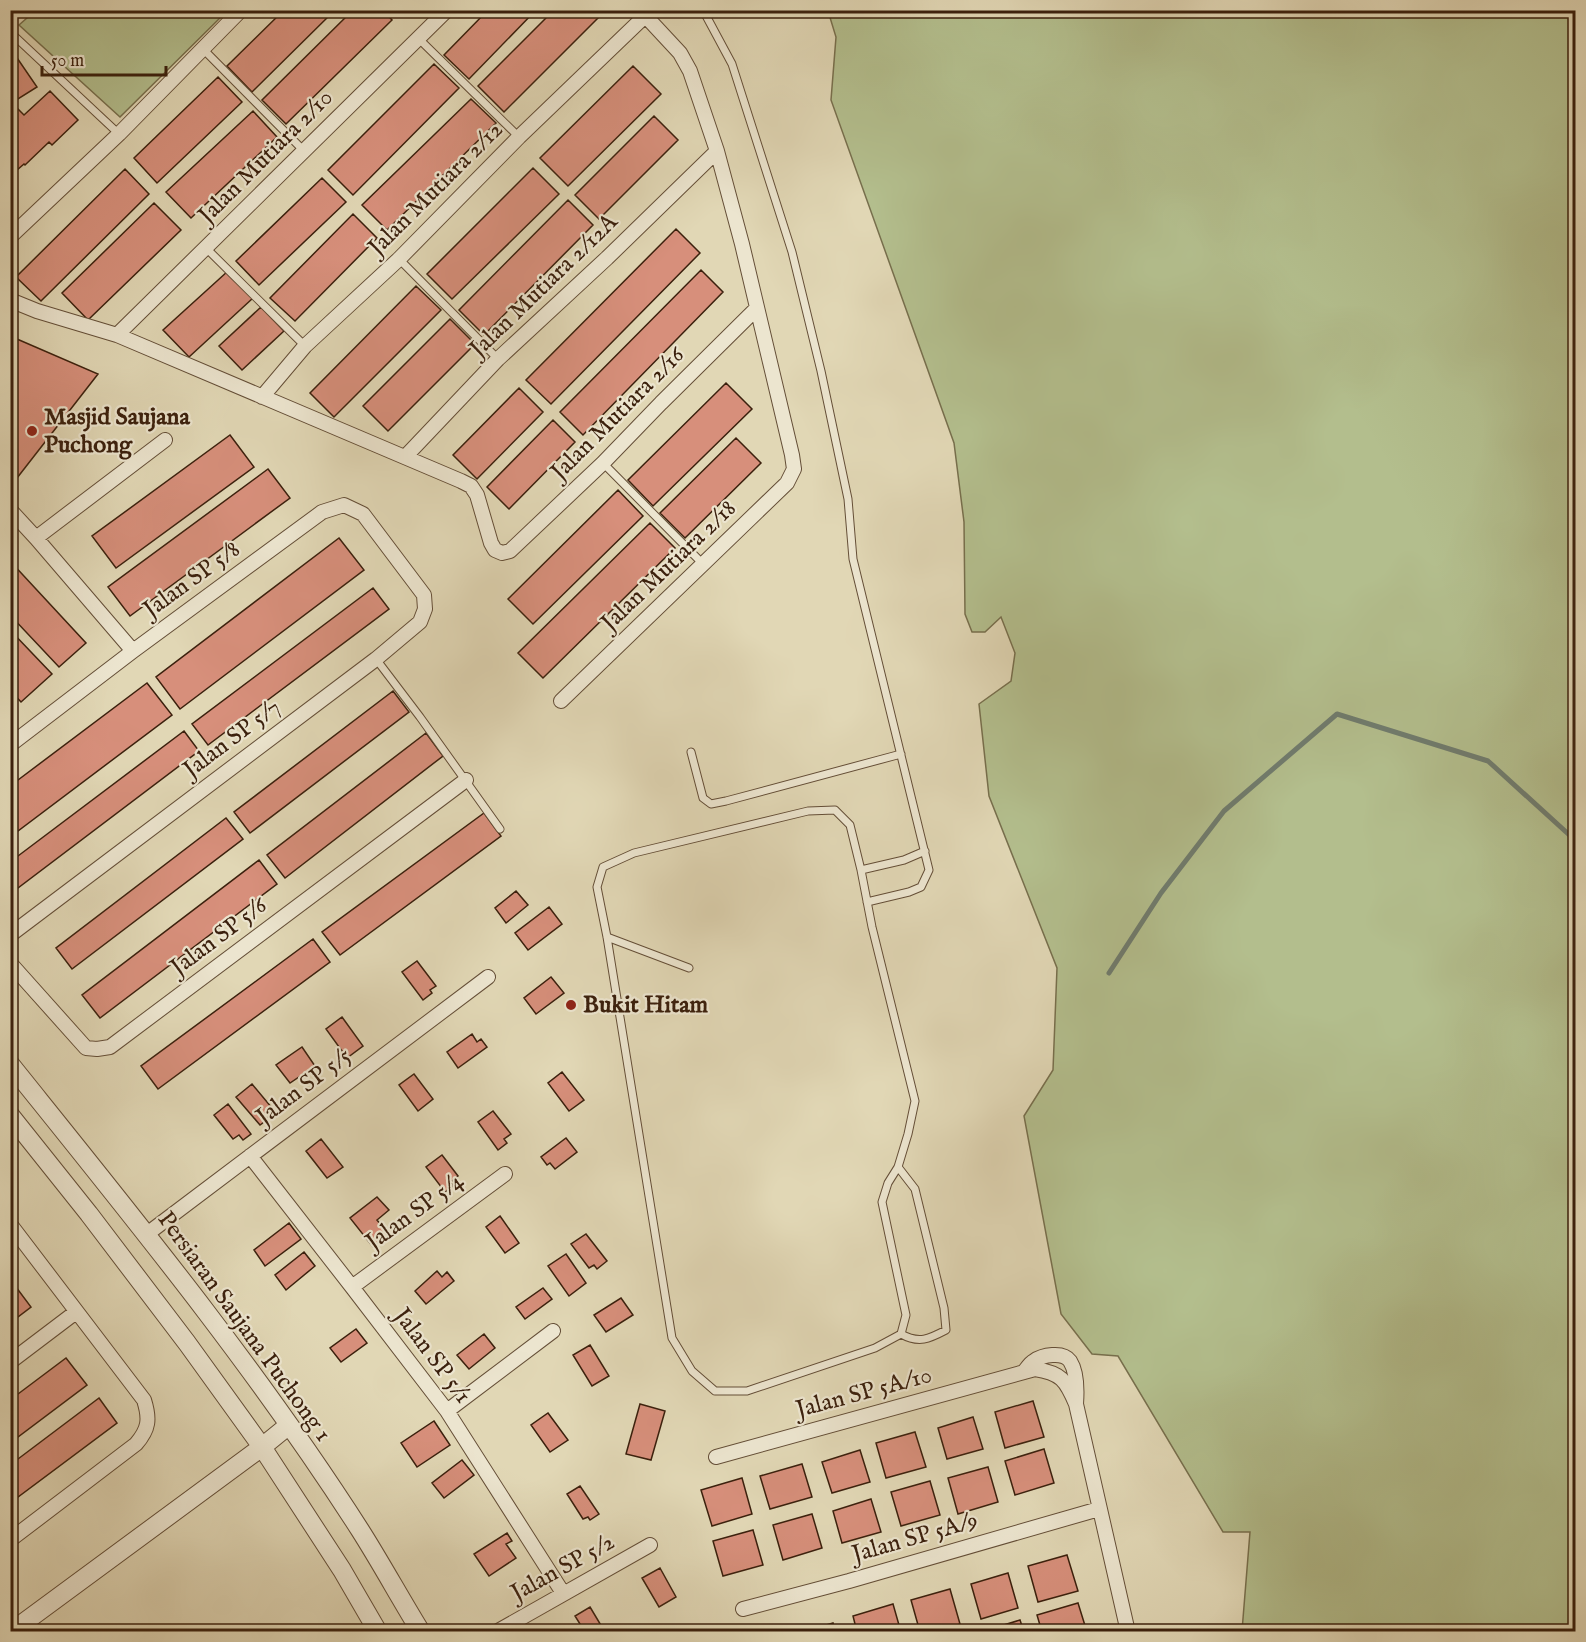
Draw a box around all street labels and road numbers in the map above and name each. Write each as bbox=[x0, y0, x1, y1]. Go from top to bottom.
street label: Jalan Mutiara 2/10 bbox=[190, 83, 340, 233]
street label: Jalan Mutiara 2/12 bbox=[360, 115, 510, 265]
street label: Jalan Mutiara 2/12A bbox=[461, 207, 625, 367]
street label: Jalan Mutiara 2/16 bbox=[542, 340, 692, 490]
street label: Jalan Mutiara 2/18 bbox=[593, 494, 743, 641]
street label: Jalan SP 5/8 bbox=[135, 534, 247, 627]
street label: Jalan SP 5/7 bbox=[175, 692, 287, 787]
street label: Jalan SP 5/6 bbox=[162, 890, 274, 985]
street label: Jalan SP 5/5 bbox=[248, 1041, 358, 1135]
street label: Jalan SP 5/4 bbox=[357, 1166, 470, 1260]
street label: Persiaran Saujana Puchong 1 bbox=[150, 1206, 338, 1448]
street label: Jalan SP 5/1 bbox=[384, 1300, 478, 1410]
street label: Jalan SP 5A/10 bbox=[790, 1360, 935, 1427]
street label: Jalan SP 5A/9 bbox=[846, 1505, 982, 1572]
street label: Jalan SP 5/2 bbox=[503, 1527, 620, 1611]

